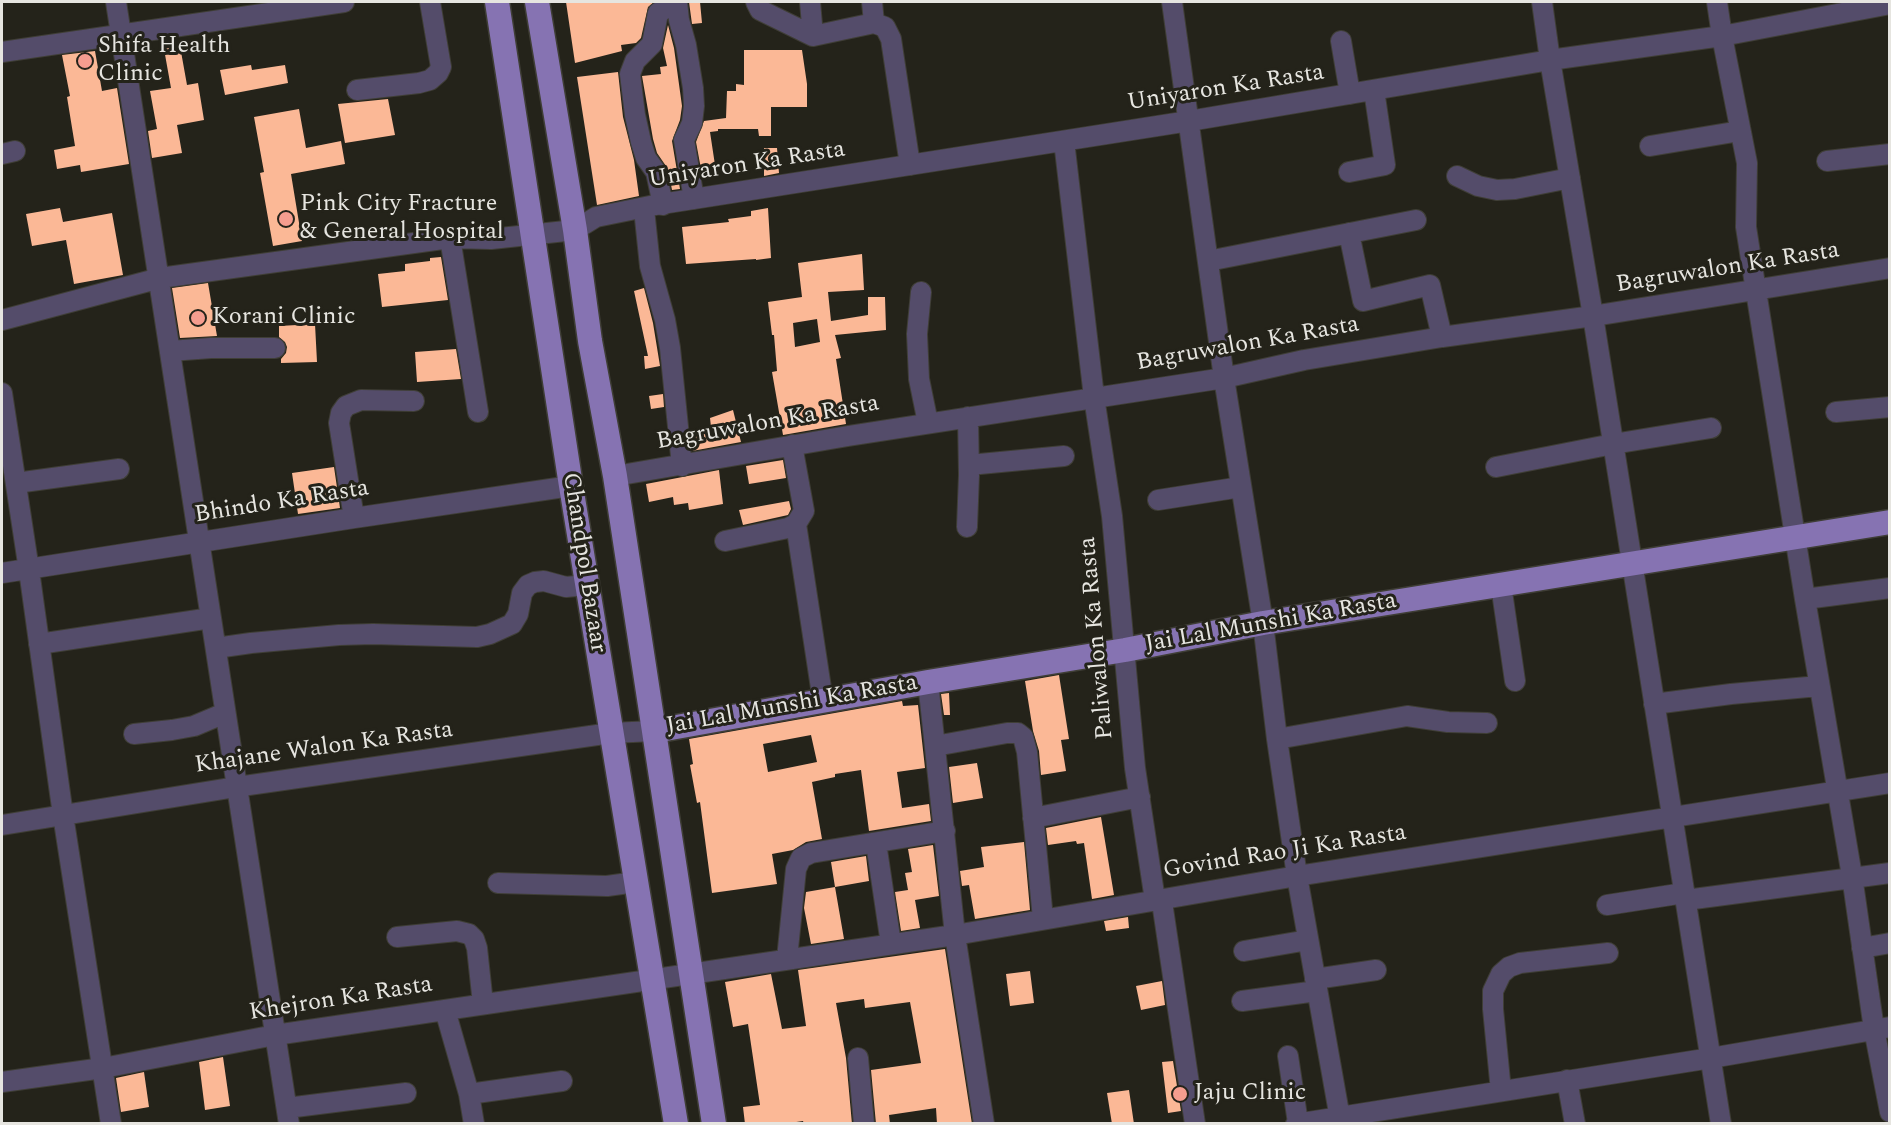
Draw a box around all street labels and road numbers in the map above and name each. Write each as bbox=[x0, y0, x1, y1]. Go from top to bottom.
street label: Uniyaron Ka Rasta bbox=[1126, 59, 1326, 119]
street label: Uniyaron Ka Rasta bbox=[647, 136, 847, 196]
street label: Bagruwalon Ka Rasta bbox=[1614, 237, 1842, 301]
street label: Bagruwalon Ka Rasta bbox=[1134, 311, 1362, 379]
street label: Bagruwalon Ka Rasta bbox=[654, 390, 882, 458]
street label: Chandpol Bazaar bbox=[555, 471, 611, 655]
street label: Bhindo Ka Rasta bbox=[193, 475, 371, 531]
street label: Paliwalon Ka Rasta bbox=[1075, 535, 1121, 741]
street label: Jai Lal Munshi Ka Rasta bbox=[1143, 588, 1399, 660]
street label: Jai Lal Munshi Ka Rasta bbox=[664, 670, 920, 742]
street label: Khajane Walon Ka Rasta bbox=[193, 717, 455, 781]
street label: Govind Rao Ji Ka Rasta bbox=[1161, 820, 1409, 886]
street label: Khejron Ka Rasta bbox=[247, 971, 435, 1029]

